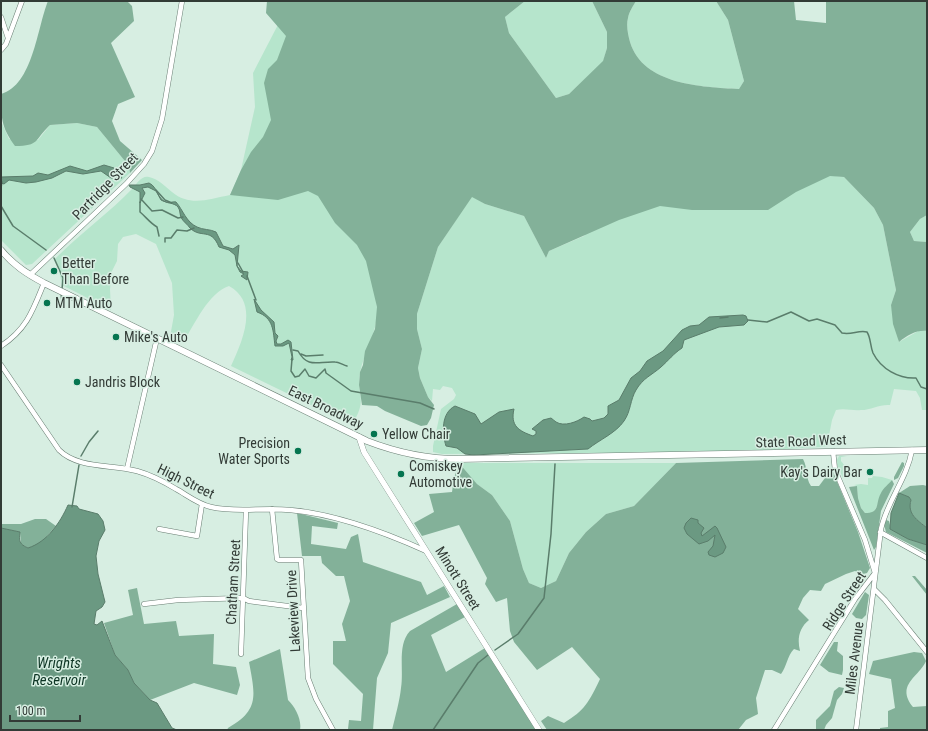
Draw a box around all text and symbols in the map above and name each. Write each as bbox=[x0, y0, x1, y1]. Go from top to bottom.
street label: Partridge Street bbox=[69, 149, 141, 223]
place label: Better Than Before bbox=[62, 255, 130, 287]
marker: Better Than Before bbox=[49, 266, 59, 276]
place label: MTM Auto bbox=[55, 295, 112, 311]
marker: MTM Auto bbox=[42, 298, 52, 308]
place label: Mike's Auto bbox=[124, 329, 188, 345]
marker: Mike's Auto bbox=[111, 332, 121, 342]
place label: Jandris Block bbox=[85, 374, 161, 390]
marker: Jandris Block bbox=[72, 377, 82, 387]
street label: East Broadway bbox=[286, 382, 366, 432]
place label: Yellow Chair bbox=[382, 426, 450, 442]
marker: Yellow Chair bbox=[369, 429, 379, 439]
street label: State Road West bbox=[755, 431, 847, 451]
place label: Precision Water Sports bbox=[218, 435, 290, 467]
marker: Precision Water Sports bbox=[293, 446, 303, 456]
place label: Comiskey Automotive bbox=[409, 458, 473, 490]
street label: High Street bbox=[155, 460, 217, 502]
place label: Kay's Dairy Bar bbox=[780, 464, 862, 480]
marker: Kay's Dairy Bar bbox=[865, 467, 875, 477]
marker: Comiskey Automotive bbox=[396, 469, 406, 479]
street label: Chatham Street bbox=[223, 539, 243, 625]
street label: Minott Street bbox=[432, 543, 484, 613]
street label: Lakeview Drive bbox=[283, 569, 303, 652]
street label: Ridge Street bbox=[819, 569, 869, 633]
street label: Miles Avenue bbox=[842, 620, 866, 695]
water label: Wrights Reservoir bbox=[32, 654, 86, 689]
scale bar bbox=[10, 697, 80, 723]
text: 100 m bbox=[16, 704, 46, 718]

